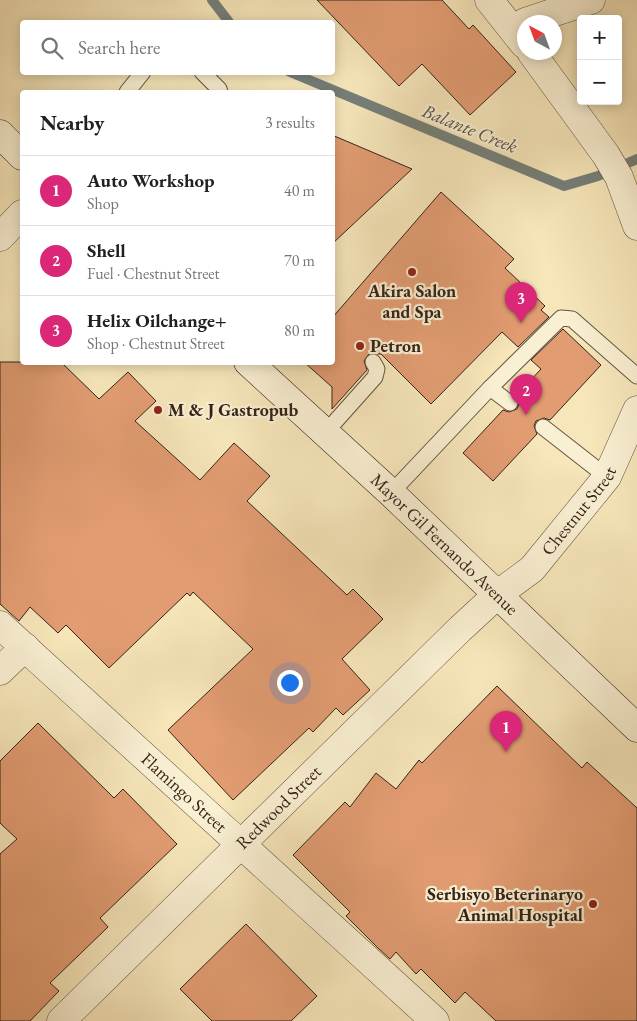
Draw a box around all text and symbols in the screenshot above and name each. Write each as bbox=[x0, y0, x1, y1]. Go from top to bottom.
north arrow bbox=[517, 15, 562, 60]
map controls bbox=[577, 15, 622, 105]
button: + bbox=[577, 15, 622, 60]
search box bbox=[20, 20, 335, 75]
icon: search bbox=[38, 34, 66, 62]
text: Search here bbox=[78, 35, 160, 60]
button: − bbox=[577, 60, 622, 105]
water label: Balante Creek bbox=[418, 98, 521, 159]
text: Nearby bbox=[40, 109, 104, 136]
text: 3 results bbox=[265, 112, 315, 133]
text: Auto Workshop bbox=[87, 168, 215, 193]
text: 1 bbox=[52, 180, 60, 201]
text: 40 m bbox=[284, 180, 315, 201]
text: Shop bbox=[87, 193, 119, 214]
text: Shell bbox=[87, 238, 126, 263]
text: 2 bbox=[52, 250, 60, 271]
text: 70 m bbox=[284, 250, 315, 271]
text: Fuel · Chestnut Street bbox=[87, 263, 220, 284]
marker: Akira Salon and Spa bbox=[406, 266, 418, 278]
place label: Akira Salon and Spa bbox=[367, 279, 456, 323]
pin: 3 bbox=[505, 282, 537, 323]
text: Helix Oilchange+ bbox=[87, 308, 226, 333]
text: 3 bbox=[52, 320, 60, 341]
text: 80 m bbox=[284, 320, 315, 341]
text: Shop · Chestnut Street bbox=[87, 333, 225, 354]
place label: Petron bbox=[370, 334, 421, 357]
marker: Petron bbox=[354, 340, 366, 352]
pin: 2 bbox=[510, 374, 542, 415]
place label: M & J Gastropub bbox=[168, 398, 299, 421]
marker: M & J Gastropub bbox=[152, 404, 164, 416]
street label: Chestnut Street bbox=[536, 462, 621, 560]
street label: Mayor Gil Fernando Avenue bbox=[366, 468, 524, 620]
your location bbox=[277, 670, 303, 696]
pin: 1 bbox=[490, 711, 522, 752]
street label: Flamingo Street bbox=[137, 747, 233, 838]
street label: Redwood Street bbox=[231, 760, 326, 854]
place label: Serbisyo Beterinaryo Animal Hospital bbox=[427, 882, 583, 926]
marker: Serbisyo Beterinaryo Animal Hospital bbox=[587, 898, 599, 910]

